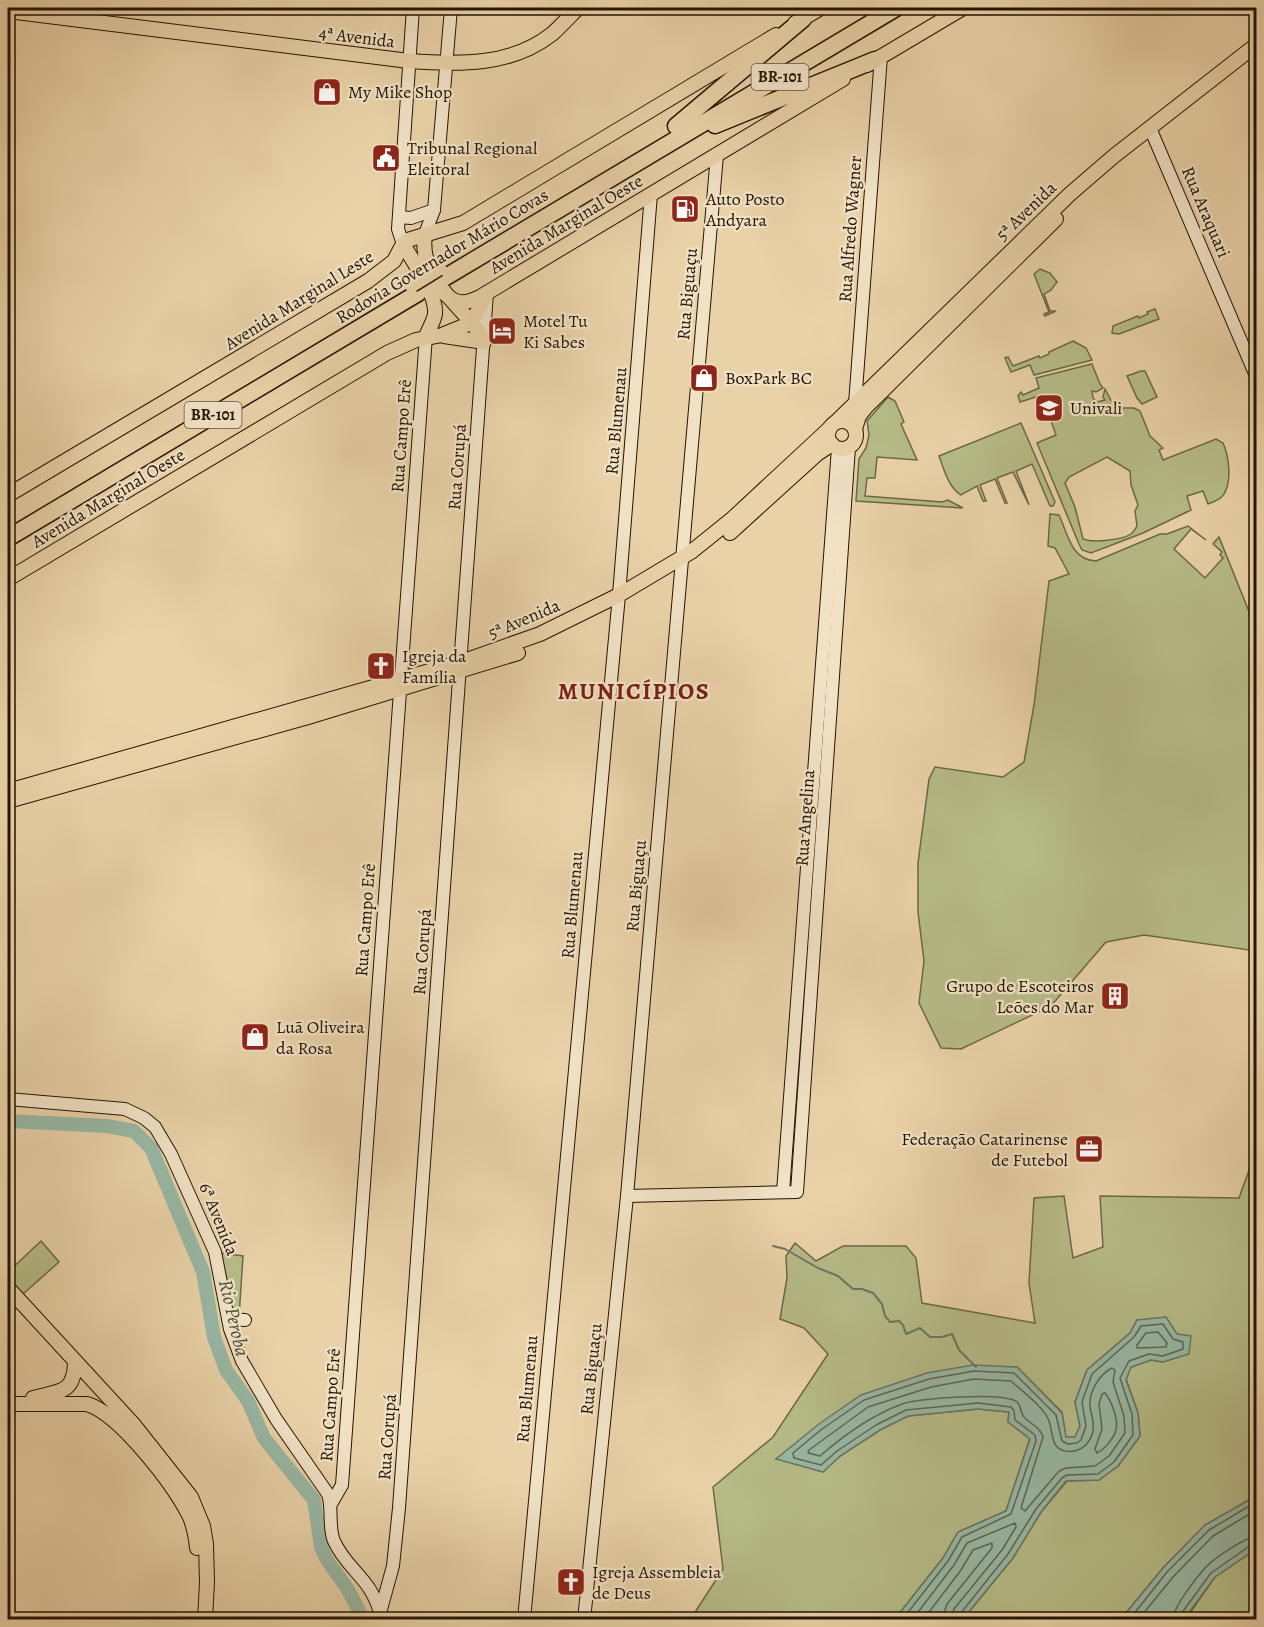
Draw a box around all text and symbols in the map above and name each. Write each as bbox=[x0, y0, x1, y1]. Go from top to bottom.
street label: 4ª Avenida bbox=[318, 20, 397, 54]
road number: BR-101 bbox=[752, 64, 808, 90]
shop icon: My Mike Shop bbox=[311, 76, 343, 108]
place label: My Mike Shop bbox=[348, 80, 452, 104]
place label: Tribunal Regional Eleitoral bbox=[407, 136, 538, 181]
public building icon: Tribunal Regional Eleitoral bbox=[370, 142, 402, 174]
street label: Rua Alfredo Wagner bbox=[833, 155, 867, 303]
street label: Rua Araquari bbox=[1176, 163, 1236, 261]
street label: Avenida Marginal Oeste bbox=[484, 169, 647, 280]
street label: 5ª Avenida bbox=[990, 176, 1062, 246]
street label: Rodovia Governador Mário Covas bbox=[331, 183, 553, 329]
place label: Auto Posto Andyara bbox=[705, 187, 785, 232]
fuel station icon: Auto Posto Andyara bbox=[669, 193, 701, 225]
street label: Avenida Marginal Leste bbox=[219, 244, 378, 356]
street label: Rua Biguaçu bbox=[671, 247, 703, 341]
place label: Motel Tu Ki Sabes bbox=[523, 309, 588, 354]
hotel icon: Motel Tu Ki Sabes bbox=[486, 315, 518, 347]
shop icon: BoxPark BC bbox=[688, 362, 720, 394]
street label: Rua Blumenau bbox=[599, 366, 633, 476]
place label: BoxPark BC bbox=[725, 366, 812, 390]
street label: Rua Campo Erê bbox=[385, 378, 417, 494]
school or university icon: Univali bbox=[1033, 392, 1065, 424]
place label: Univali bbox=[1070, 396, 1122, 420]
road number: BR-101 bbox=[184, 402, 242, 428]
street label: Rua Corupá bbox=[442, 422, 472, 511]
street label: Avenida Marginal Oeste bbox=[26, 443, 189, 554]
street label: 5ª Avenida bbox=[484, 593, 564, 645]
place label: Igreja da Família bbox=[402, 644, 467, 689]
church icon: Igreja da Família bbox=[365, 650, 397, 682]
district label: MUNICÍPIOS bbox=[558, 675, 710, 707]
street label: Rua Angelina bbox=[790, 768, 820, 867]
street label: Rua Biguaçu bbox=[620, 839, 652, 933]
street label: Rua Blumenau bbox=[555, 850, 589, 960]
street label: Rua Campo Erê bbox=[349, 862, 381, 978]
street label: Rua Corupá bbox=[407, 907, 437, 996]
place label: Grupo de Escoteiros Leões do Mar bbox=[946, 974, 1094, 1019]
building icon: Grupo de Escoteiros Leões do Mar bbox=[1099, 980, 1131, 1012]
place label: Luã Oliveira da Rosa bbox=[276, 1015, 365, 1060]
shop icon: Luã Oliveira da Rosa bbox=[239, 1021, 271, 1053]
place label: Federação Catarinense de Futebol bbox=[901, 1127, 1069, 1172]
office icon: Federação Catarinense de Futebol bbox=[1073, 1133, 1105, 1165]
street label: 6ª Avenida bbox=[194, 1179, 245, 1260]
water label: Rio Peroba bbox=[212, 1277, 256, 1359]
street label: Rua Biguaçu bbox=[574, 1322, 608, 1416]
street label: Rua Blumenau bbox=[510, 1334, 544, 1444]
street label: Rua Campo Erê bbox=[314, 1347, 346, 1463]
street label: Rua Corupá bbox=[372, 1392, 402, 1481]
place label: Igreja Assembleia de Deus bbox=[592, 1560, 722, 1605]
church icon: Igreja Assembleia de Deus bbox=[555, 1566, 587, 1598]

